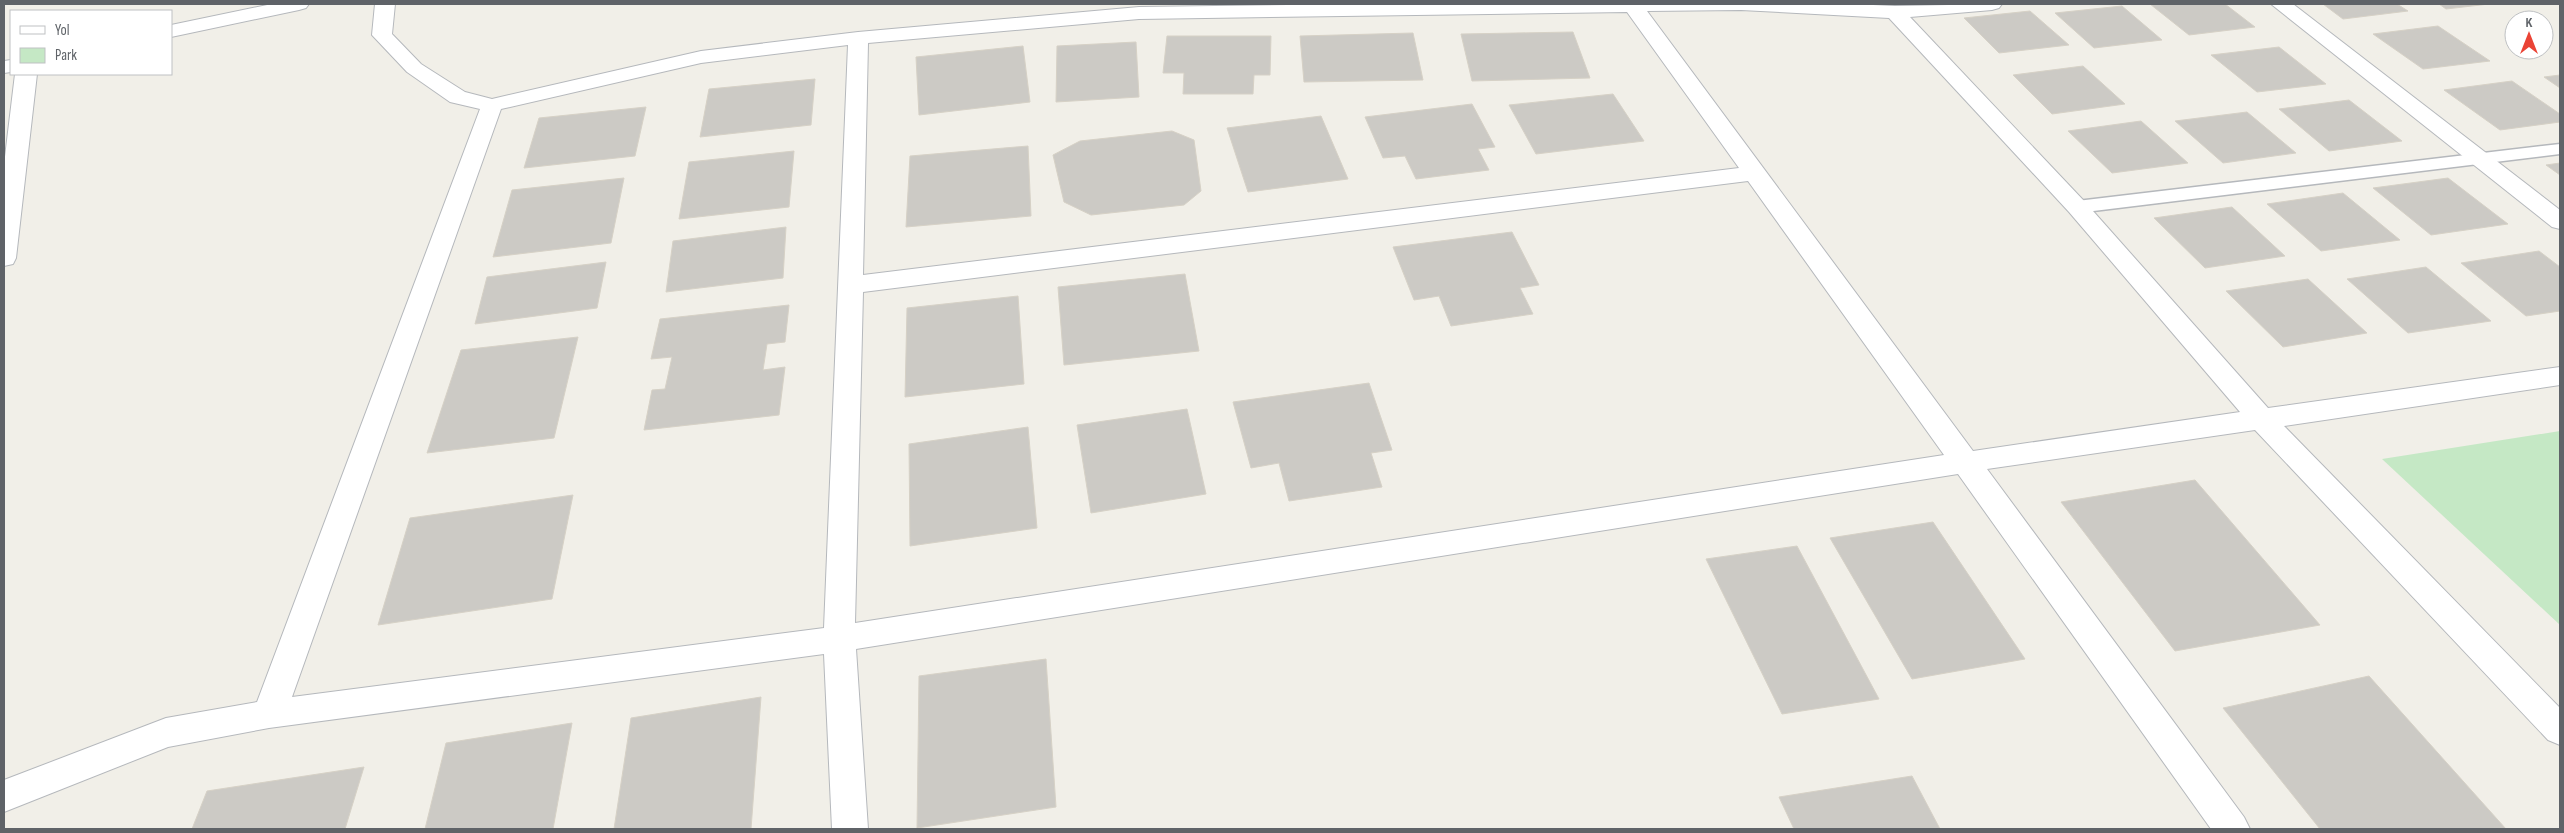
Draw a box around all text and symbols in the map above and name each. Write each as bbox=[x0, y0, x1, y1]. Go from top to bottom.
legend bbox=[10, 10, 172, 75]
north arrow bbox=[2504, 10, 2554, 60]
text: K bbox=[2526, 14, 2533, 31]
text: Yol bbox=[55, 21, 70, 40]
text: Park bbox=[55, 46, 77, 65]

